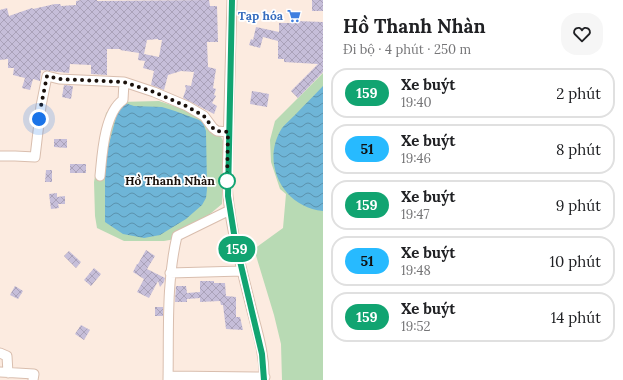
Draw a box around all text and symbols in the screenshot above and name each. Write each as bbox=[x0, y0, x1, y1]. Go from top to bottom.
place label: Tạp hóa bbox=[238, 8, 284, 23]
supermarket icon: Tạp hóa bbox=[286, 8, 302, 24]
button: heart bbox=[561, 13, 603, 55]
text: Hồ Thanh Nhàn bbox=[343, 14, 486, 38]
text: Đi bộ · 4 phút · 250 m bbox=[343, 41, 471, 58]
text: Xe buýt bbox=[401, 75, 455, 94]
text: 159 bbox=[356, 84, 378, 102]
text: 2 phút bbox=[556, 84, 601, 103]
text: 19:40 bbox=[401, 94, 432, 111]
your location bbox=[29, 109, 49, 129]
text: Xe buýt bbox=[401, 131, 455, 150]
text: 51 bbox=[360, 140, 374, 158]
text: 8 phút bbox=[556, 140, 601, 159]
text: 19:46 bbox=[401, 150, 431, 167]
marker: Hồ Thanh Nhàn bbox=[218, 172, 236, 190]
place label: Hồ Thanh Nhàn bbox=[125, 173, 215, 188]
text: Xe buýt bbox=[401, 187, 455, 206]
text: 159 bbox=[356, 196, 378, 214]
text: 9 phút bbox=[556, 196, 601, 215]
text: 19:47 bbox=[401, 206, 430, 223]
line badge: 159 bbox=[214, 236, 260, 262]
text: 159 bbox=[226, 240, 248, 258]
text: Xe buýt bbox=[401, 243, 455, 262]
text: 51 bbox=[360, 252, 374, 270]
text: 10 phút bbox=[550, 252, 601, 271]
text: 19:48 bbox=[401, 262, 431, 279]
text: Xe buýt bbox=[401, 299, 455, 318]
text: 159 bbox=[356, 308, 378, 326]
text: 14 phút bbox=[551, 308, 601, 327]
text: 19:52 bbox=[401, 318, 431, 335]

